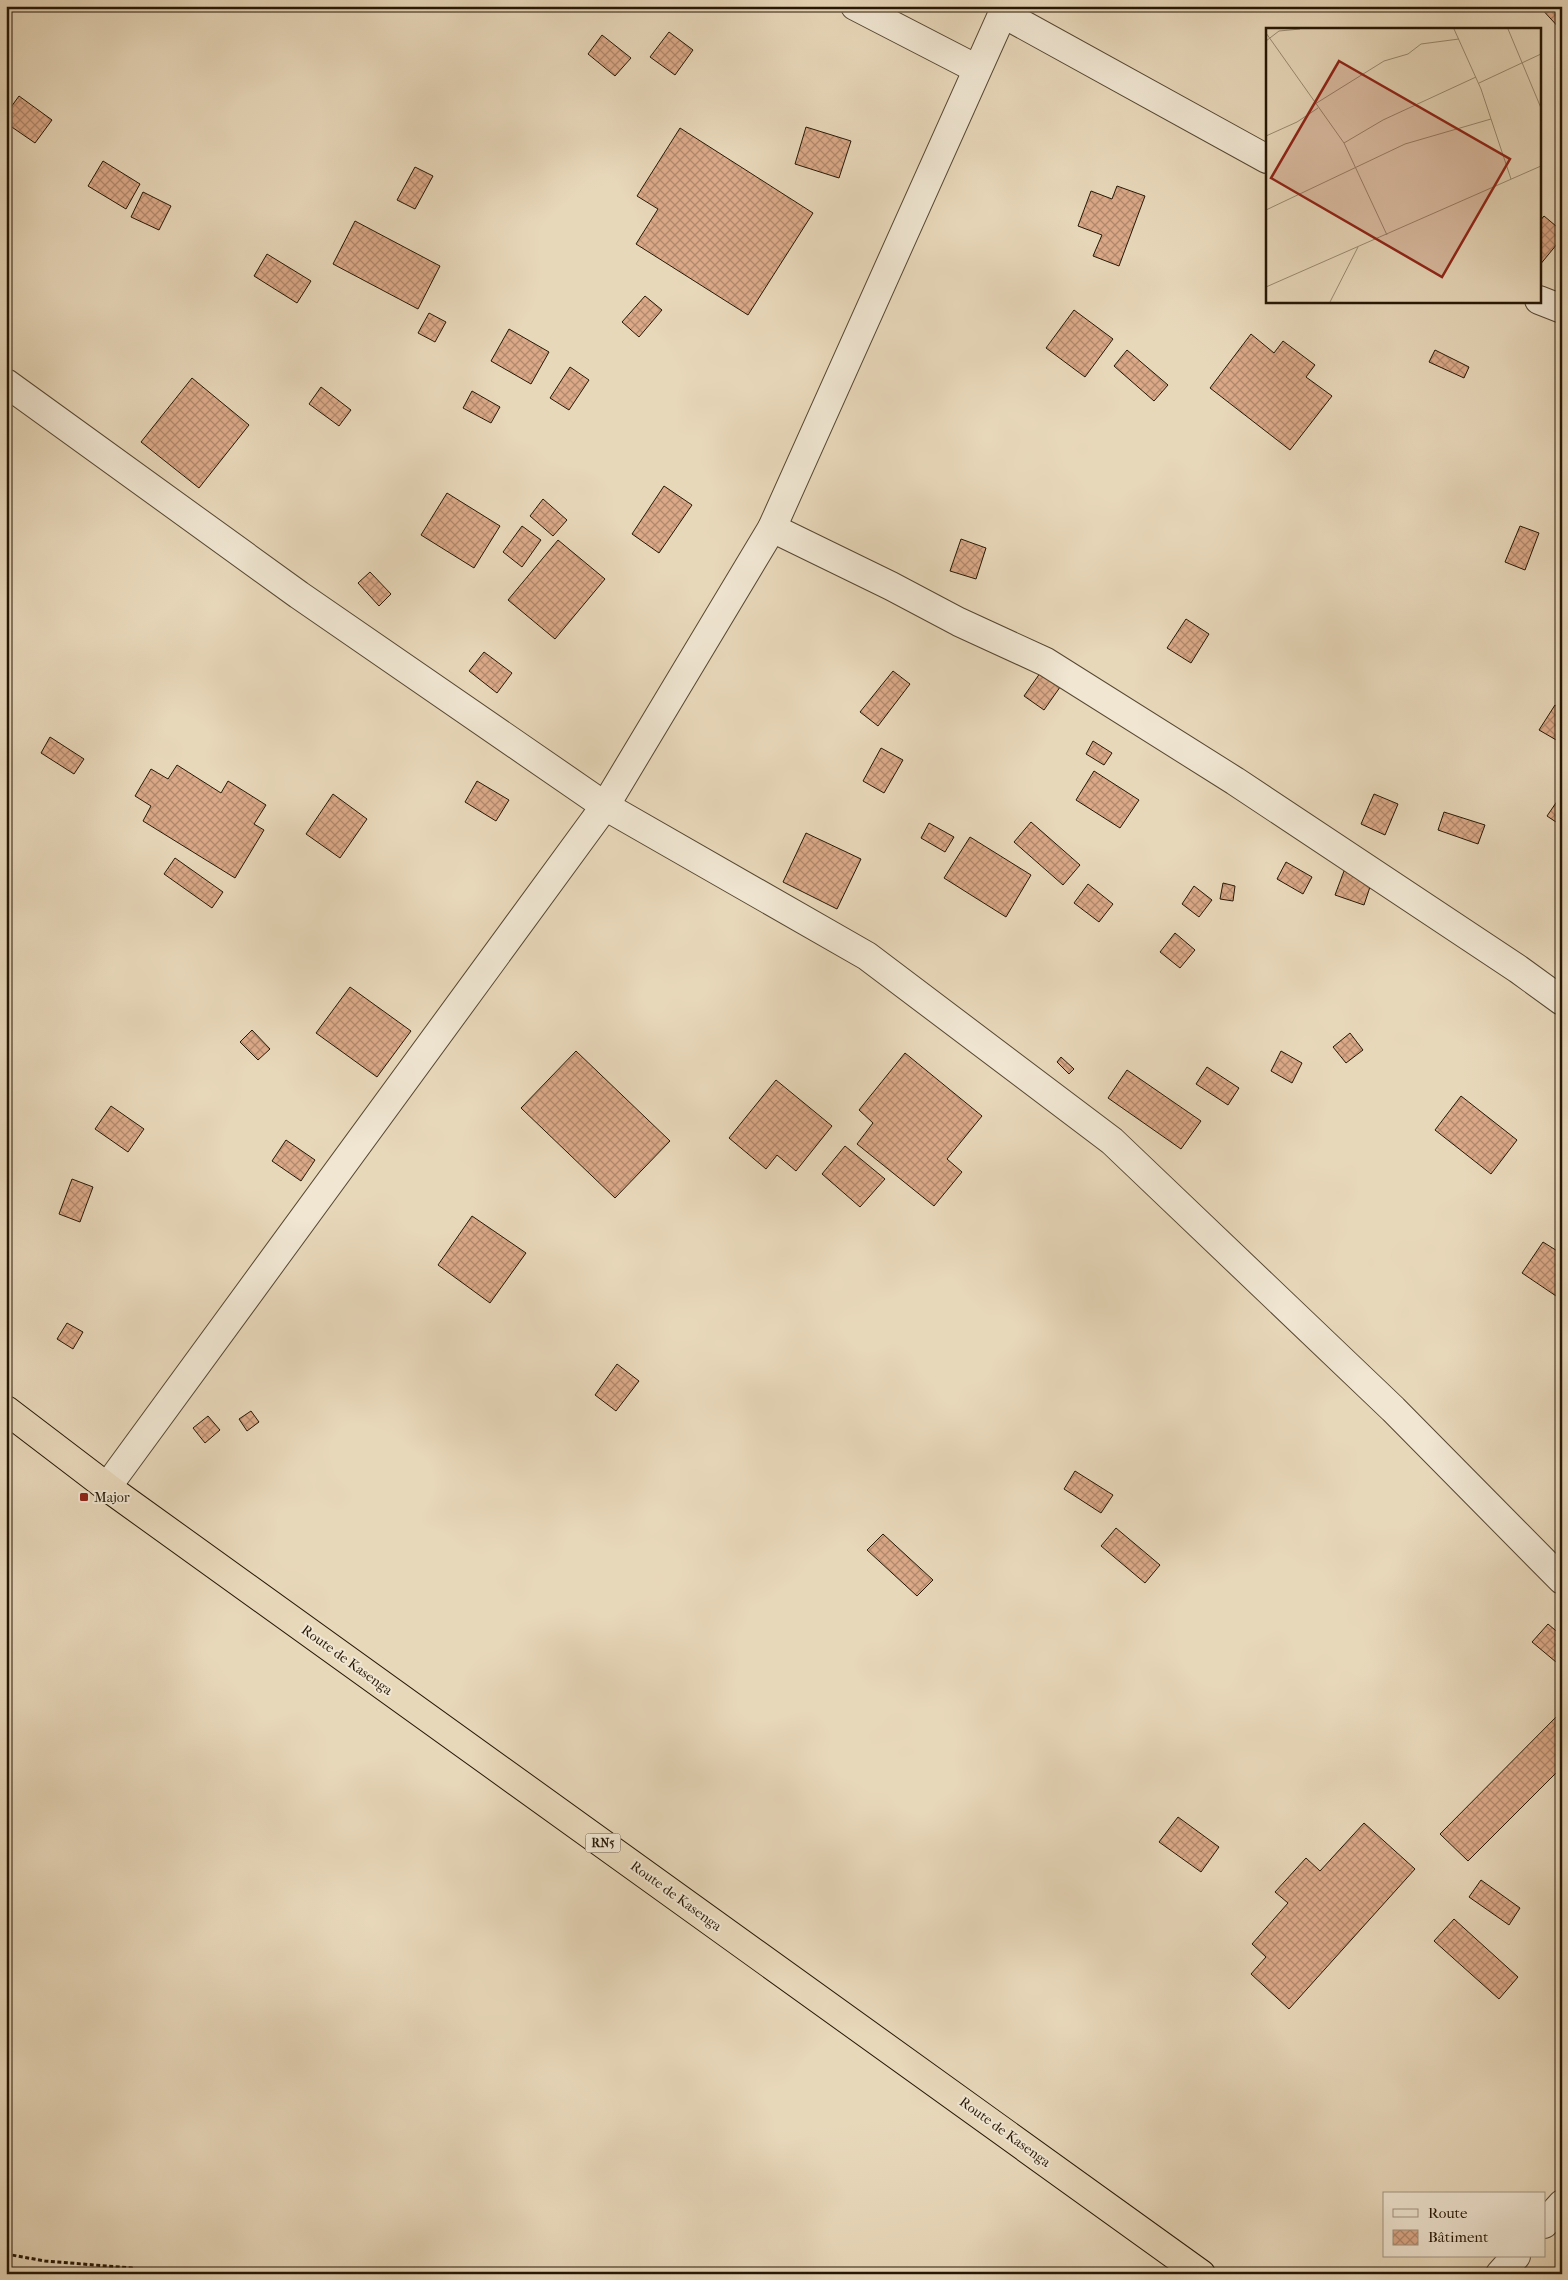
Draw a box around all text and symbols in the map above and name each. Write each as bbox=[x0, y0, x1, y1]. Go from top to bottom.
inset map bbox=[1266, 28, 1540, 302]
place label: Major bbox=[94, 1489, 130, 1506]
marker: Major bbox=[78, 1491, 90, 1503]
street label: Route de Kasenga bbox=[298, 1621, 396, 1699]
road number: RN5 bbox=[586, 1834, 620, 1852]
street label: Route de Kasenga bbox=[627, 1857, 725, 1935]
street label: Route de Kasenga bbox=[956, 2093, 1054, 2171]
legend bbox=[1383, 2192, 1546, 2258]
text: Route bbox=[1428, 2204, 1468, 2222]
text: Bâtiment bbox=[1428, 2228, 1489, 2246]

